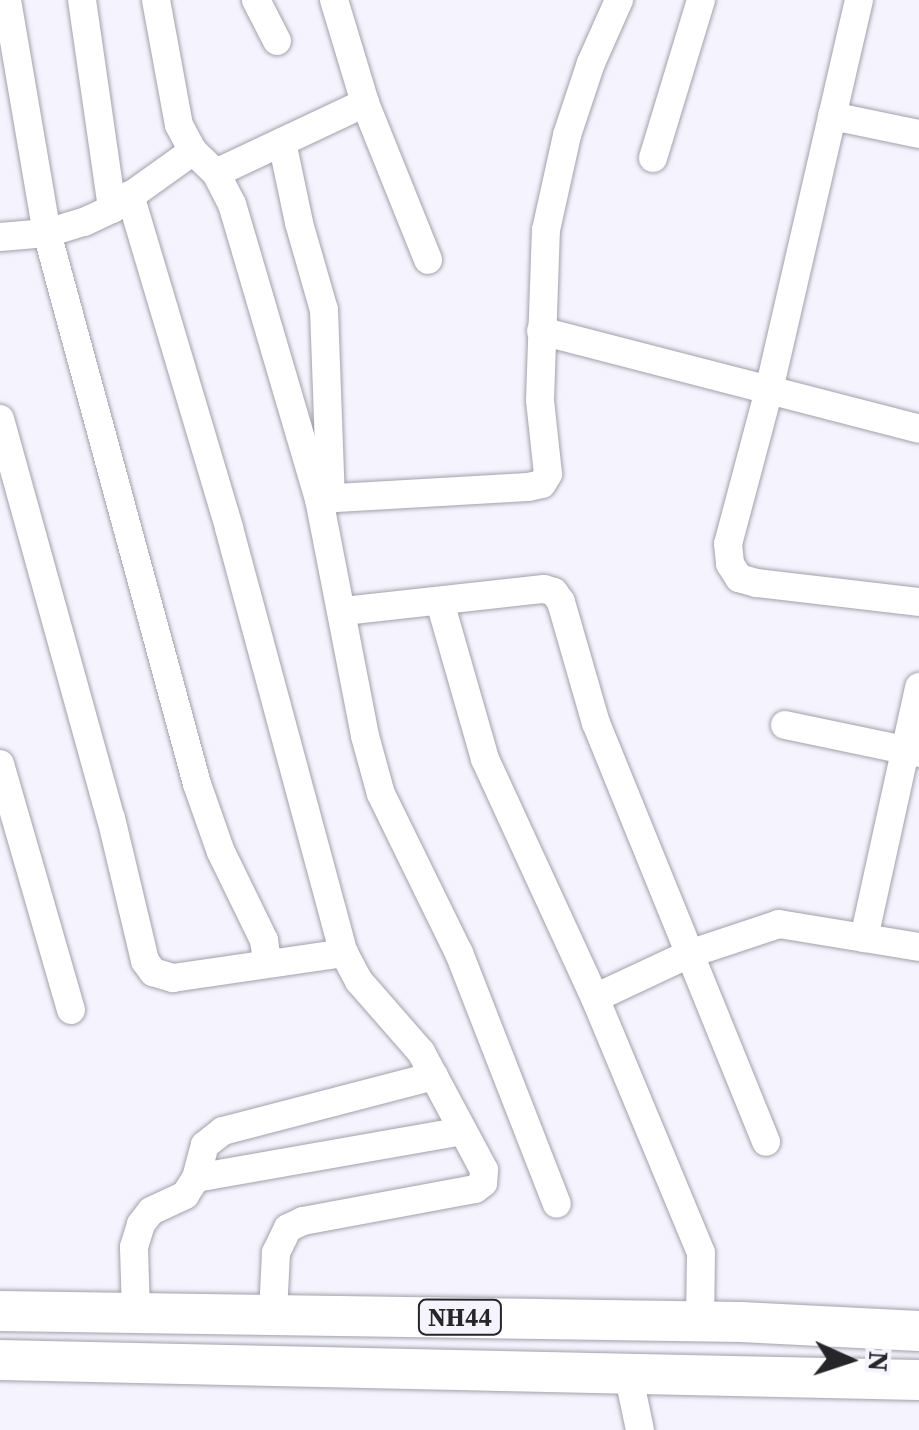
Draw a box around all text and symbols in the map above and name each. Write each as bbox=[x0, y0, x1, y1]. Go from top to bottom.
road number: NH44 bbox=[418, 1297, 502, 1337]
north arrow bbox=[799, 1310, 899, 1410]
text: N bbox=[859, 1350, 898, 1373]

